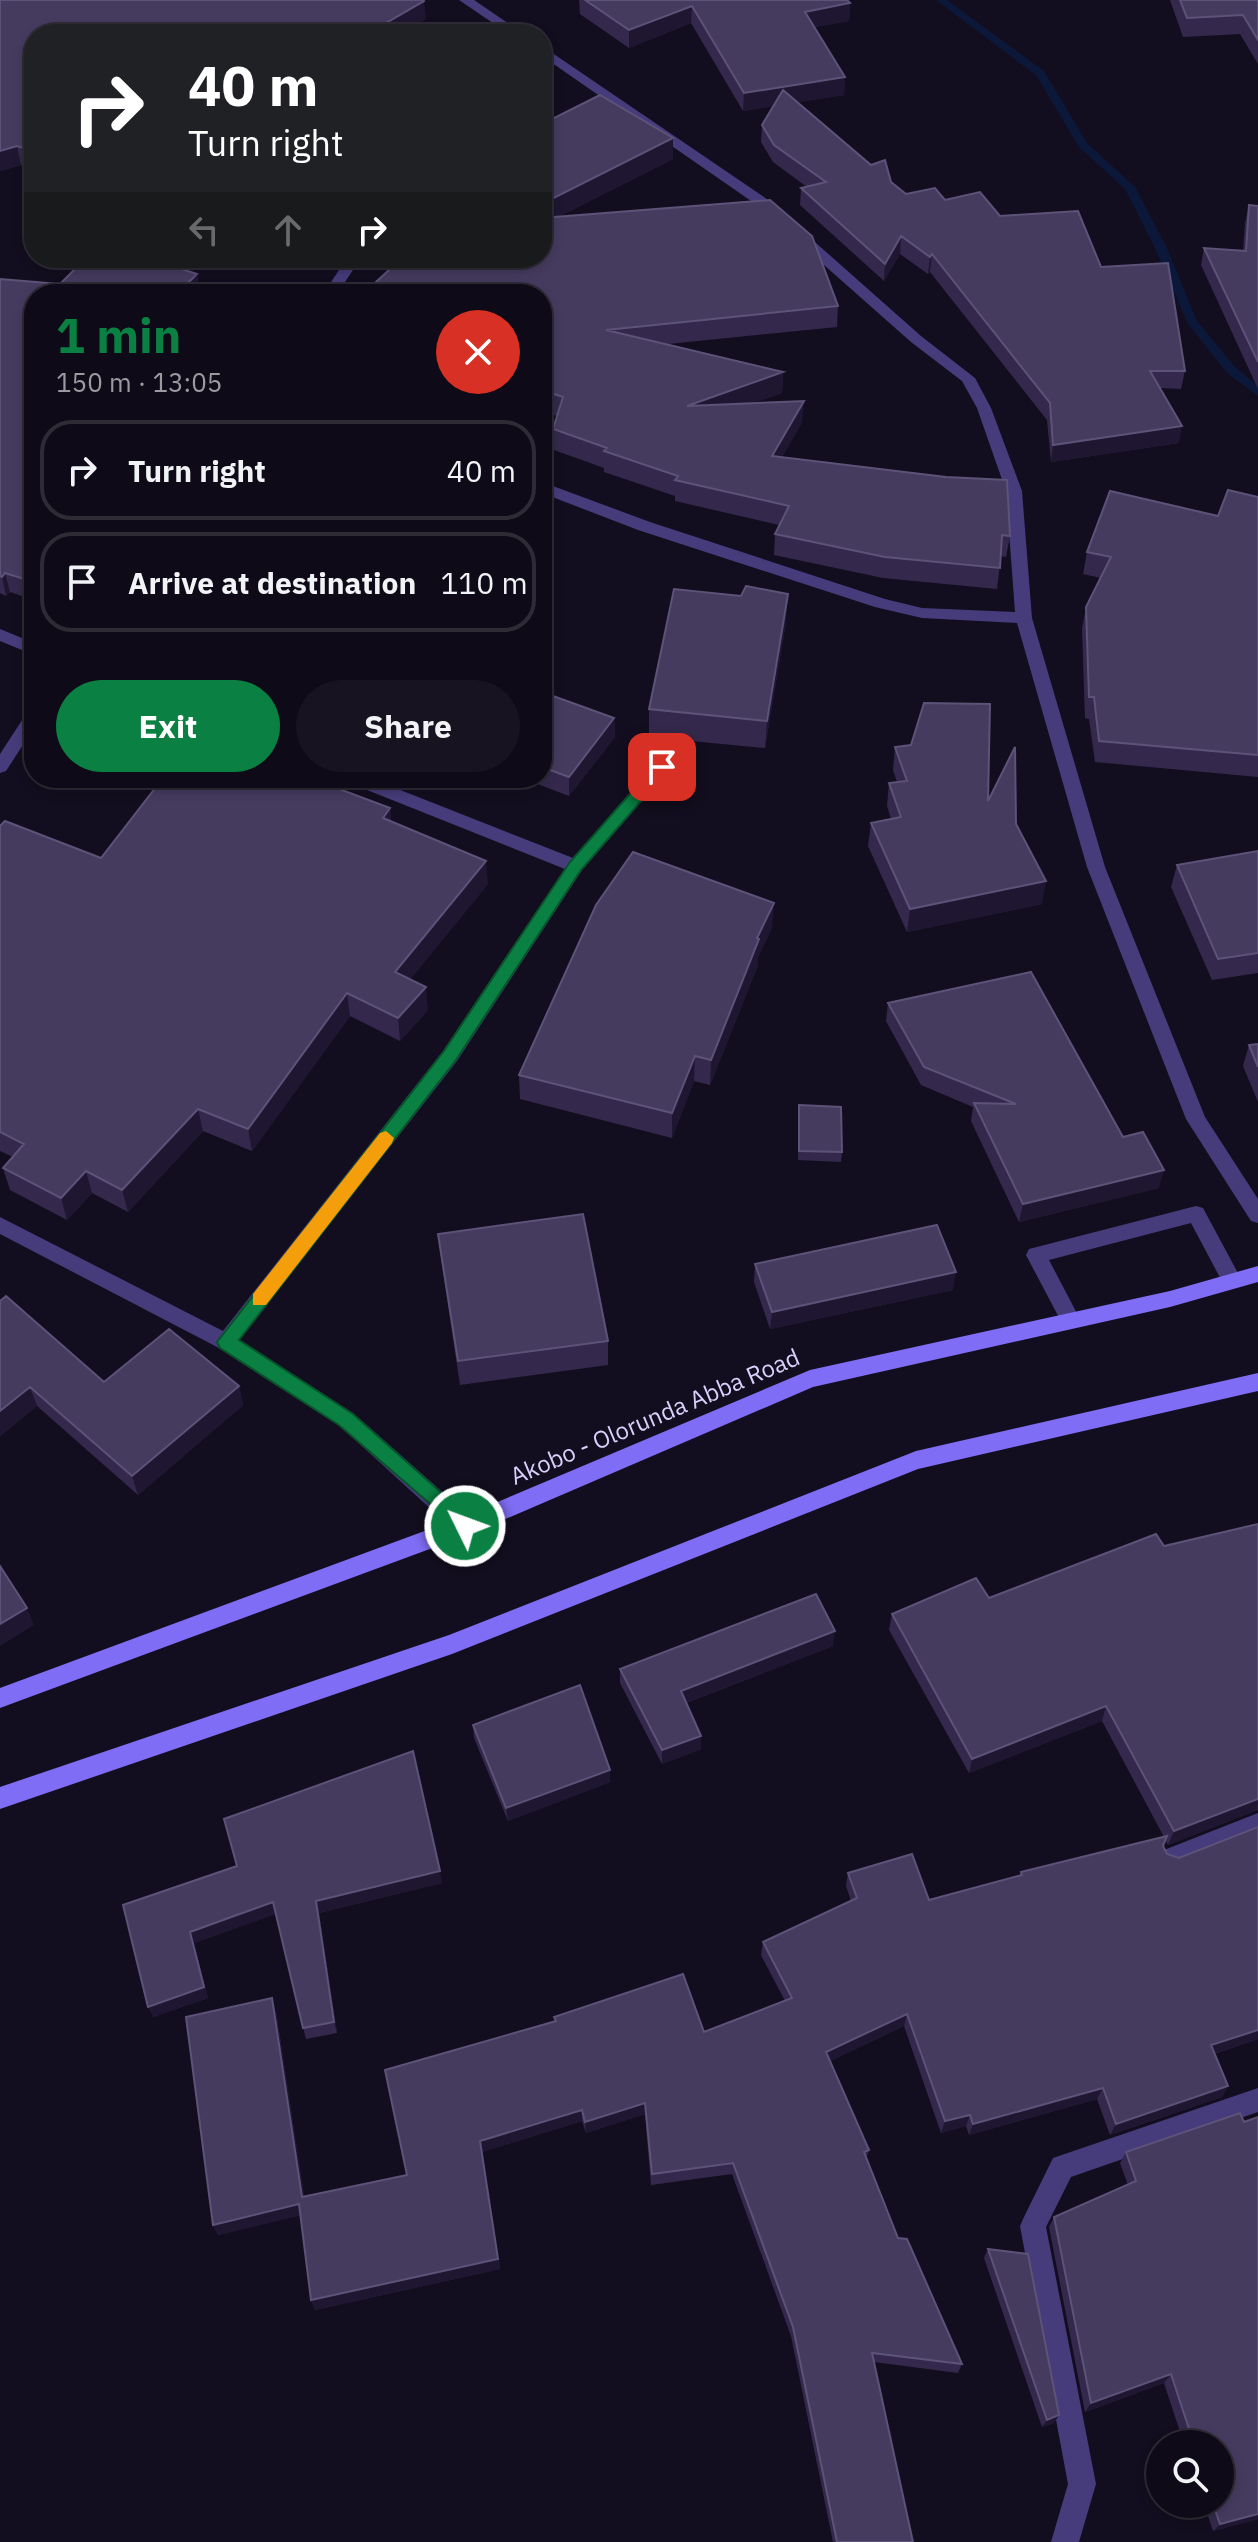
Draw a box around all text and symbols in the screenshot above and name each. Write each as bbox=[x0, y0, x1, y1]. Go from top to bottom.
text: 40 m bbox=[188, 49, 318, 121]
icon: right bbox=[56, 56, 160, 160]
text: Turn right bbox=[188, 119, 344, 166]
icon: left bbox=[182, 208, 226, 252]
icon: ahead bbox=[266, 208, 310, 252]
icon: right bbox=[350, 208, 394, 252]
text: 1 min bbox=[56, 304, 181, 366]
button: close bbox=[436, 310, 520, 394]
text: 150 m · 13:05 bbox=[56, 365, 222, 399]
icon: right bbox=[60, 448, 104, 492]
text: Turn right bbox=[128, 451, 266, 490]
text: 40 m bbox=[447, 451, 516, 490]
icon: arrive bbox=[60, 560, 104, 604]
text: Arrive at destination bbox=[128, 563, 416, 602]
text: 110 m bbox=[440, 563, 528, 602]
button: Exit bbox=[56, 680, 280, 772]
button: Share bbox=[296, 680, 520, 772]
pin bbox=[628, 733, 696, 801]
icon: arrive bbox=[640, 745, 684, 789]
street label: Akobo - Olorunda Abba Road bbox=[505, 1340, 804, 1492]
position arrow bbox=[423, 1484, 507, 1568]
map controls bbox=[1146, 2430, 1234, 2518]
button: search bbox=[1146, 2430, 1234, 2518]

